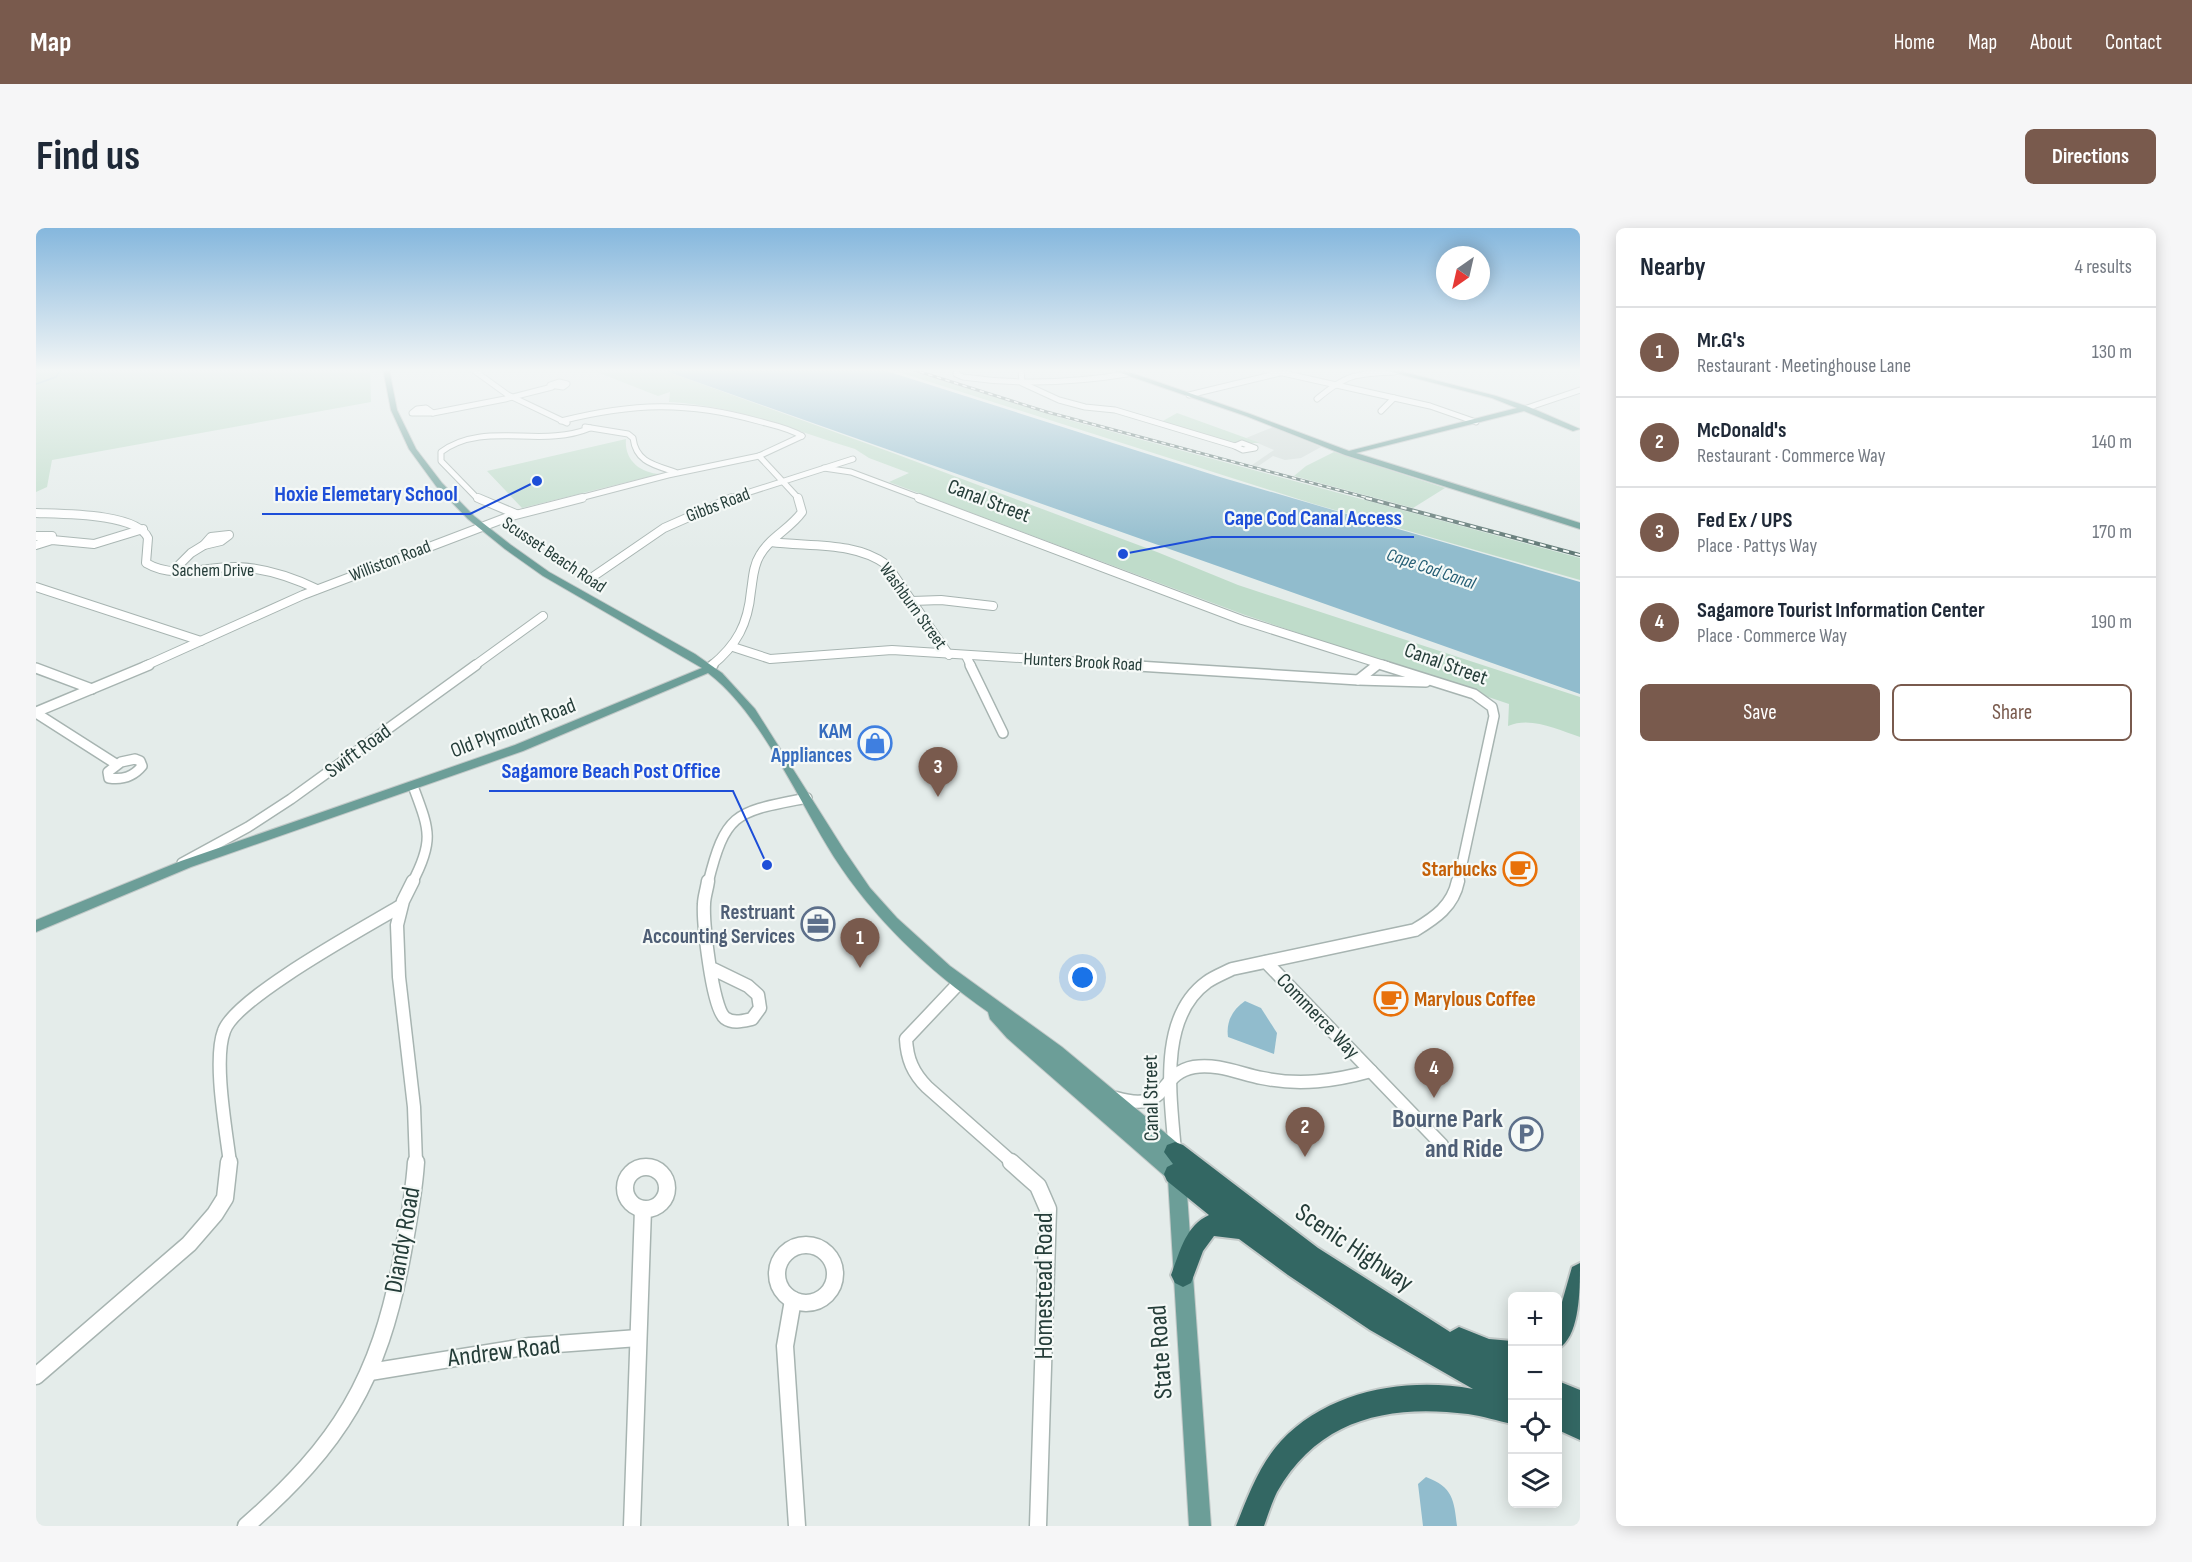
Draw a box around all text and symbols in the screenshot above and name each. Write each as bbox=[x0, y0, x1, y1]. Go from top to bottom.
text: Map bbox=[30, 26, 71, 59]
text: Home bbox=[1894, 30, 1935, 55]
text: Map bbox=[1968, 30, 1997, 55]
text: About bbox=[2030, 30, 2072, 55]
text: Contact bbox=[2105, 30, 2162, 55]
button: Directions bbox=[2025, 129, 2156, 184]
text: Find us bbox=[36, 131, 140, 182]
north arrow bbox=[1436, 246, 1490, 300]
text: Nearby bbox=[1640, 252, 1706, 283]
text: 4 results bbox=[2075, 255, 2132, 279]
text: Mr.G's bbox=[1697, 327, 1745, 354]
text: 1 bbox=[1656, 340, 1663, 364]
text: 130 m bbox=[2092, 340, 2132, 364]
text: Restaurant · Meetinghouse Lane bbox=[1697, 354, 1911, 378]
text: McDonald's bbox=[1697, 417, 1786, 444]
text: 2 bbox=[1655, 430, 1664, 454]
text: 140 m bbox=[2092, 430, 2132, 454]
text: Restaurant · Commerce Way bbox=[1697, 444, 1885, 468]
callout: Hoxie Elemetary School bbox=[262, 474, 470, 514]
street label: Canal Street bbox=[944, 474, 1034, 528]
text: Hoxie Elemetary School bbox=[274, 481, 458, 508]
street label: Gibbs Road bbox=[683, 483, 753, 527]
callout: Cape Cod Canal Access bbox=[1212, 497, 1414, 537]
text: Cape Cod Canal Access bbox=[1224, 505, 1402, 532]
text: Fed Ex / UPS bbox=[1697, 507, 1792, 534]
street label: Scusset Beach Road bbox=[498, 513, 610, 597]
text: 3 bbox=[1655, 520, 1664, 544]
text: 170 m bbox=[2092, 520, 2132, 544]
text: Place · Pattys Way bbox=[1697, 534, 1817, 558]
street label: Williston Road bbox=[346, 536, 434, 586]
water label: Cape Cod Canal bbox=[1384, 544, 1479, 594]
street label: Washburn Street bbox=[875, 559, 951, 653]
street label: Sachem Drive bbox=[172, 560, 254, 581]
text: Sagamore Tourist Information Center bbox=[1697, 597, 1985, 624]
text: 4 bbox=[1655, 610, 1664, 634]
text: 190 m bbox=[2091, 610, 2132, 634]
text: Place · Commerce Way bbox=[1697, 624, 1847, 648]
street label: Canal Street bbox=[1401, 637, 1491, 691]
street label: Hunters Brook Road bbox=[1023, 648, 1143, 676]
button: Save bbox=[1640, 684, 1880, 741]
button: Share bbox=[1892, 684, 2132, 741]
street label: Old Plymouth Road bbox=[447, 693, 579, 763]
street label: Swift Road bbox=[320, 719, 396, 783]
place label: KAM Appliances bbox=[770, 719, 852, 768]
shop icon: KAM Appliances bbox=[857, 725, 893, 761]
pin: 3 bbox=[918, 748, 958, 797]
callout: Sagamore Beach Post Office bbox=[489, 751, 733, 791]
text: Sagamore Beach Post Office bbox=[501, 758, 721, 785]
cafe icon: Starbucks bbox=[1502, 851, 1538, 887]
place label: Starbucks bbox=[1422, 857, 1497, 882]
place label: Restruant Accounting Services bbox=[642, 900, 795, 949]
office icon: Restruant Accounting Services bbox=[800, 906, 836, 942]
pin: 1 bbox=[840, 918, 880, 968]
your location bbox=[1068, 963, 1097, 992]
street label: Commerce Way bbox=[1271, 968, 1365, 1064]
cafe icon: Marylous Coffee bbox=[1373, 981, 1409, 1017]
place label: Marylous Coffee bbox=[1414, 987, 1536, 1012]
pin: 4 bbox=[1414, 1048, 1454, 1098]
street label: Canal Street bbox=[1138, 1055, 1164, 1141]
place label: Bourne Park and Ride bbox=[1392, 1104, 1503, 1165]
pin: 2 bbox=[1286, 1108, 1324, 1157]
parking icon: Bourne Park and Ride bbox=[1508, 1116, 1544, 1152]
street label: Diandy Road bbox=[378, 1185, 428, 1295]
street label: Scenic Highway bbox=[1289, 1197, 1419, 1299]
street label: Homestead Road bbox=[1029, 1213, 1060, 1359]
map controls bbox=[1508, 1292, 1562, 1508]
button: + bbox=[1508, 1292, 1562, 1346]
street label: State Road bbox=[1142, 1304, 1180, 1400]
street label: Andrew Road bbox=[445, 1330, 562, 1374]
button: − bbox=[1508, 1346, 1562, 1400]
button: locate bbox=[1508, 1400, 1562, 1454]
button: layers bbox=[1508, 1454, 1562, 1508]

